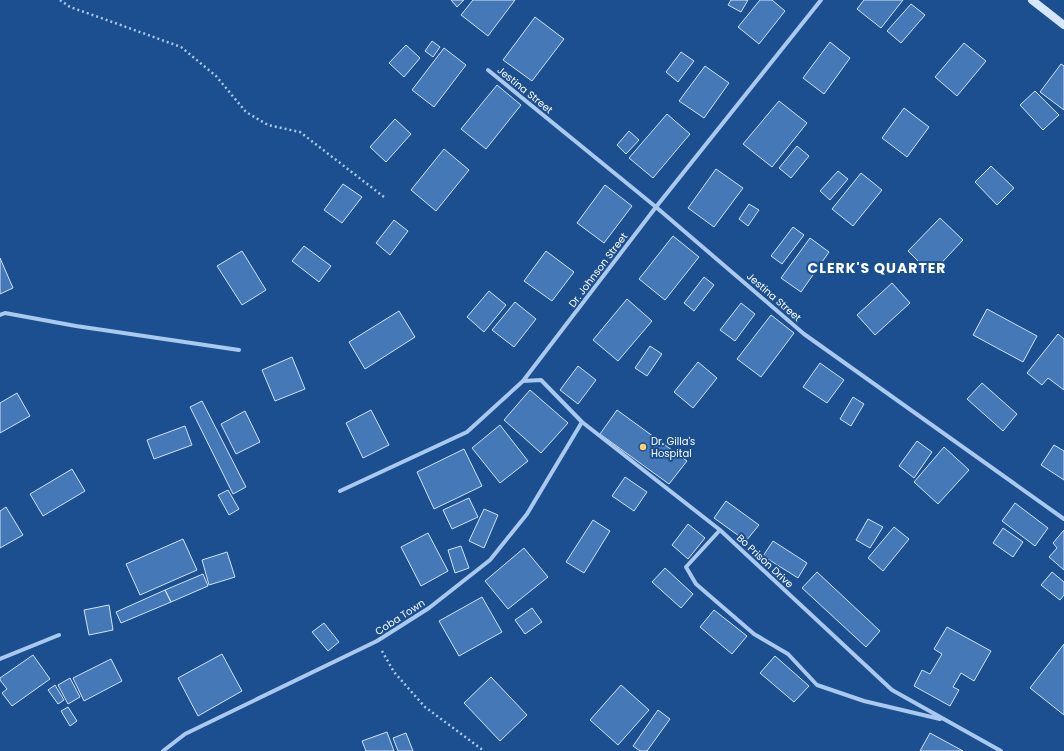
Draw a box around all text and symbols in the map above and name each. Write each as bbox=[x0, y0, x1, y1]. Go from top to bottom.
street label: Jestina Street bbox=[494, 63, 556, 117]
street label: Dr. Johnson Street bbox=[565, 229, 631, 310]
district label: CLERK'S QUARTER bbox=[808, 258, 946, 278]
street label: Jestina Street bbox=[743, 269, 805, 325]
place label: Dr. Gilla's Hospital bbox=[651, 434, 695, 461]
marker: Dr. Gilla's Hospital bbox=[638, 442, 648, 452]
street label: Bo Prison Drive bbox=[733, 531, 797, 591]
street label: Coba Town bbox=[372, 595, 428, 639]

